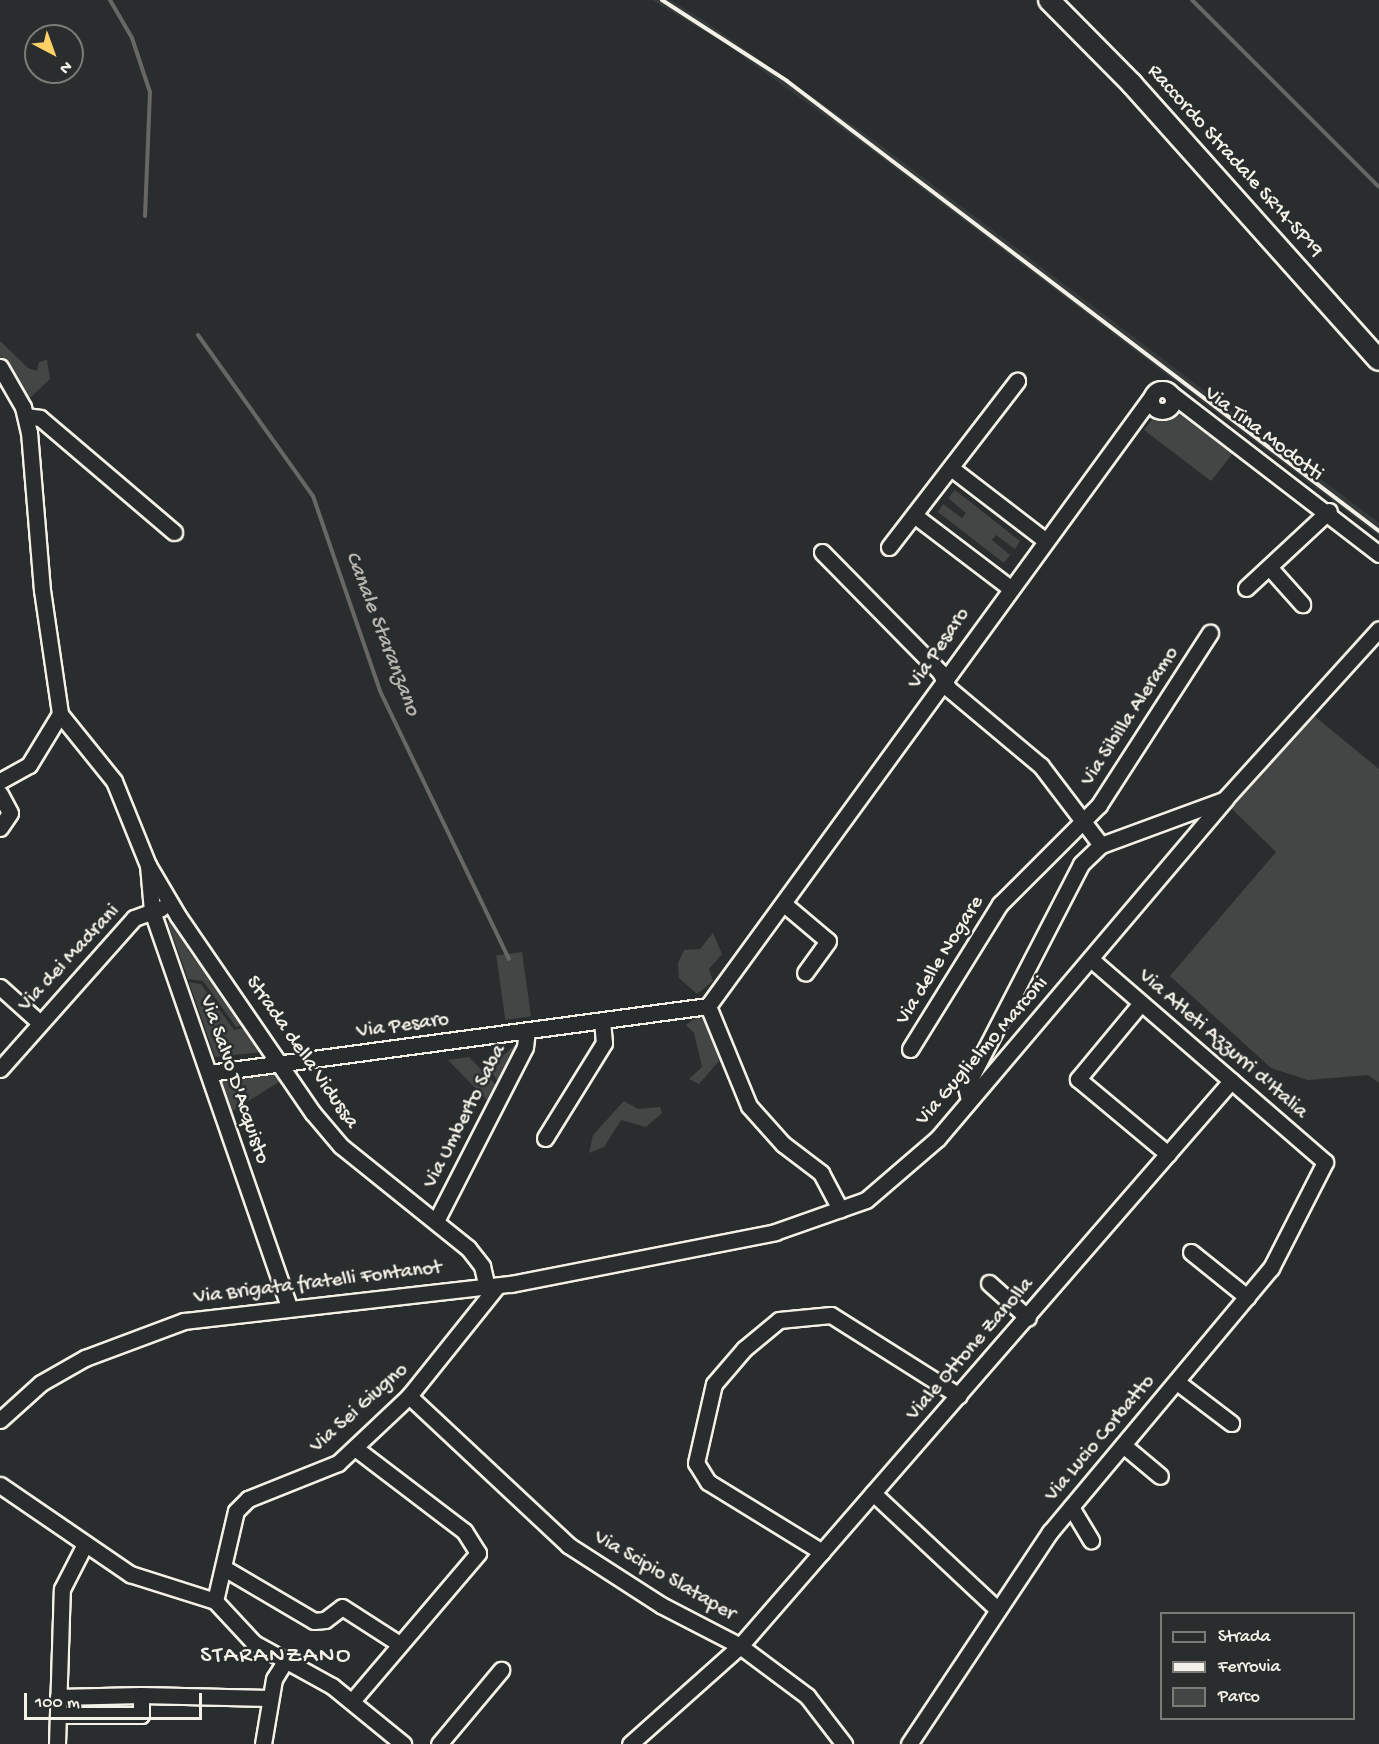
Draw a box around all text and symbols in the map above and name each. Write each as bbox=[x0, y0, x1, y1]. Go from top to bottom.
north arrow bbox=[24, 24, 84, 84]
text: N bbox=[55, 56, 75, 77]
street label: Raccordo Stradale SR14-SP19 bbox=[1141, 60, 1327, 264]
street label: Via Tina Modotti bbox=[1199, 382, 1327, 488]
water label: Canale Staranzano bbox=[338, 548, 424, 720]
street label: Via Pesaro bbox=[904, 603, 976, 695]
street label: Via Sibilla Aleramo bbox=[1076, 642, 1186, 792]
street label: Via delle Nogare bbox=[891, 892, 991, 1030]
street label: Via dei Madrani bbox=[14, 900, 126, 1018]
street label: Via Atleti Azzurri d'Italia bbox=[1132, 965, 1312, 1125]
street label: Strada della Vidussa bbox=[239, 972, 363, 1134]
street label: Via Guglielmo Marconi bbox=[911, 972, 1055, 1132]
street label: Via Salvo D'Acquisto bbox=[192, 992, 274, 1168]
street label: Via Pesaro bbox=[355, 1008, 451, 1046]
street label: Via Umberto Saba bbox=[419, 1041, 513, 1193]
street label: Via Brigata fratelli Fontanot bbox=[193, 1256, 443, 1312]
street label: Viale Ottone Zanolla bbox=[902, 1273, 1040, 1427]
street label: Via Sei Giugno bbox=[306, 1358, 414, 1460]
street label: Via Lucio Corbatto bbox=[1040, 1370, 1162, 1508]
street label: Via Scipio Slataper bbox=[588, 1526, 740, 1628]
legend bbox=[1160, 1612, 1355, 1720]
text: Strada bbox=[1218, 1627, 1271, 1648]
district label: STARANZANO bbox=[200, 1643, 352, 1671]
text: Ferrovia bbox=[1218, 1657, 1280, 1678]
scale bar bbox=[27, 1681, 206, 1719]
text: Parco bbox=[1218, 1687, 1260, 1708]
text: 100 m bbox=[35, 1693, 80, 1714]

